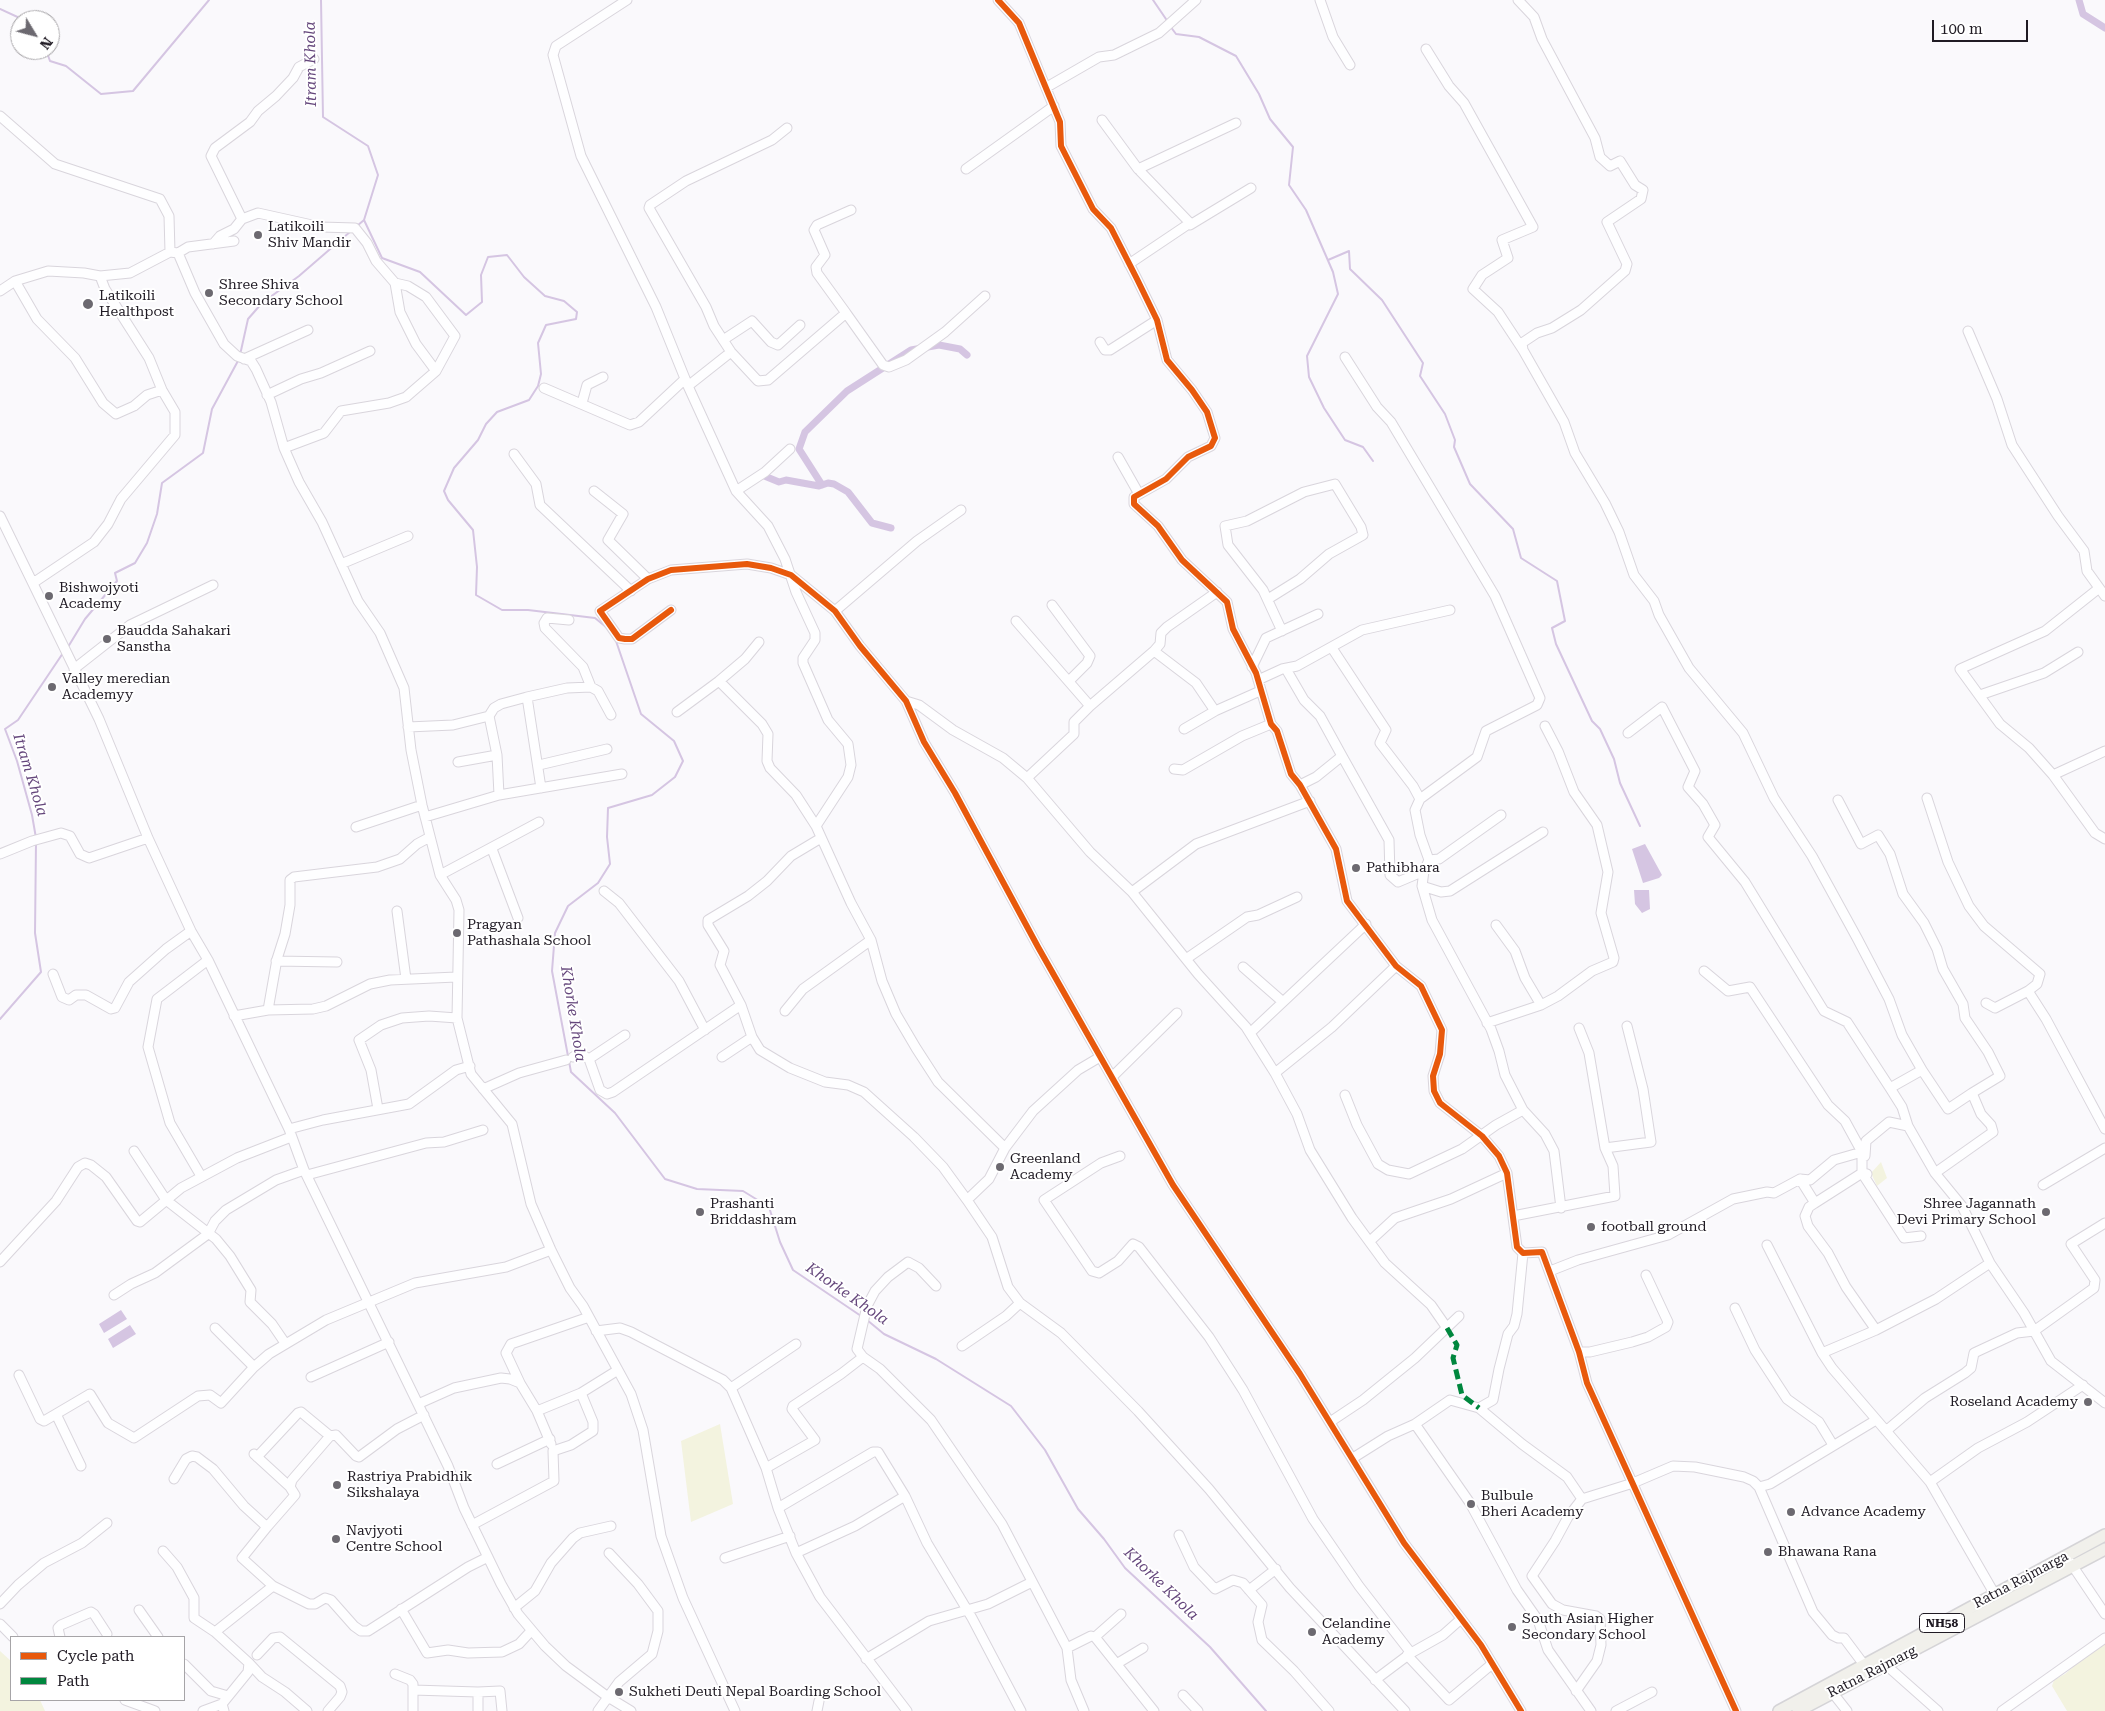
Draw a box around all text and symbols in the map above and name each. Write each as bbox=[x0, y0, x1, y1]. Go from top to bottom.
north arrow bbox=[10, 10, 60, 60]
scale bar bbox=[1935, 10, 2031, 42]
text: 100 m bbox=[1940, 20, 1983, 38]
water label: Itram Khola bbox=[301, 21, 321, 107]
text: N bbox=[37, 34, 56, 53]
place label: Latikoili Shiv Mandir bbox=[268, 219, 351, 252]
marker: Latikoili Shiv Mandir bbox=[252, 229, 264, 241]
place label: Shree Shiva Secondary School bbox=[219, 277, 343, 310]
marker: Shree Shiva Secondary School bbox=[203, 287, 215, 299]
place label: Latikoili Healthpost bbox=[99, 288, 174, 321]
marker: Latikoili Healthpost bbox=[81, 297, 95, 311]
place label: Bishwojyoti Academy bbox=[59, 580, 139, 612]
marker: Bishwojyoti Academy bbox=[43, 590, 55, 602]
place label: Baudda Sahakari Sanstha bbox=[117, 623, 231, 656]
marker: Baudda Sahakari Sanstha bbox=[101, 633, 113, 645]
place label: Valley meredian Academyy bbox=[62, 671, 170, 704]
marker: Valley meredian Academyy bbox=[46, 681, 58, 693]
water label: Itram Khola bbox=[9, 732, 51, 818]
place label: Pathibhara bbox=[1366, 860, 1440, 876]
marker: Pathibhara bbox=[1350, 862, 1362, 874]
place label: Pragyan Pathashala School bbox=[467, 917, 591, 950]
marker: Pragyan Pathashala School bbox=[451, 927, 463, 939]
water label: Khorke Khola bbox=[557, 965, 589, 1063]
place label: Greenland Academy bbox=[1010, 1151, 1081, 1184]
marker: Greenland Academy bbox=[994, 1161, 1006, 1173]
place label: Prashanti Briddashram bbox=[710, 1196, 797, 1228]
place label: Shree Jagannath Devi Primary School bbox=[1897, 1196, 2036, 1228]
marker: Prashanti Briddashram bbox=[694, 1206, 706, 1218]
marker: Shree Jagannath Devi Primary School bbox=[2040, 1206, 2052, 1218]
place label: football ground bbox=[1601, 1219, 1706, 1235]
marker: football ground bbox=[1585, 1221, 1597, 1233]
water label: Khorke Khola bbox=[802, 1259, 892, 1329]
place label: Roseland Academy bbox=[1950, 1394, 2078, 1410]
marker: Roseland Academy bbox=[2082, 1396, 2094, 1408]
place label: Rastriya Prabidhik Sikshalaya bbox=[347, 1469, 472, 1501]
marker: Rastriya Prabidhik Sikshalaya bbox=[331, 1479, 343, 1491]
place label: Bulbule Bheri Academy bbox=[1481, 1488, 1583, 1520]
marker: Bulbule Bheri Academy bbox=[1465, 1498, 1477, 1510]
place label: Advance Academy bbox=[1801, 1504, 1926, 1520]
marker: Advance Academy bbox=[1785, 1506, 1797, 1518]
place label: Navjyoti Centre School bbox=[346, 1523, 442, 1555]
marker: Navjyoti Centre School bbox=[330, 1533, 342, 1545]
water label: Khorke Khola bbox=[1120, 1544, 1202, 1624]
place label: Bhawana Rana bbox=[1778, 1544, 1877, 1560]
marker: Bhawana Rana bbox=[1762, 1546, 1774, 1558]
street label: Ratna Rajmarga bbox=[1971, 1548, 2071, 1612]
place label: South Asian Higher Secondary School bbox=[1522, 1611, 1654, 1644]
road number: NH58 bbox=[1920, 1614, 1964, 1632]
place label: Celandine Academy bbox=[1322, 1616, 1391, 1648]
marker: South Asian Higher Secondary School bbox=[1506, 1621, 1518, 1633]
marker: Celandine Academy bbox=[1306, 1626, 1318, 1638]
legend bbox=[10, 1636, 185, 1701]
street label: Ratna Rajmarg bbox=[1825, 1642, 1919, 1702]
text: Cycle path bbox=[57, 1647, 134, 1665]
text: Path bbox=[57, 1672, 90, 1690]
place label: Sukheti Deuti Nepal Boarding School bbox=[629, 1684, 881, 1700]
marker: Sukheti Deuti Nepal Boarding School bbox=[613, 1686, 625, 1698]

